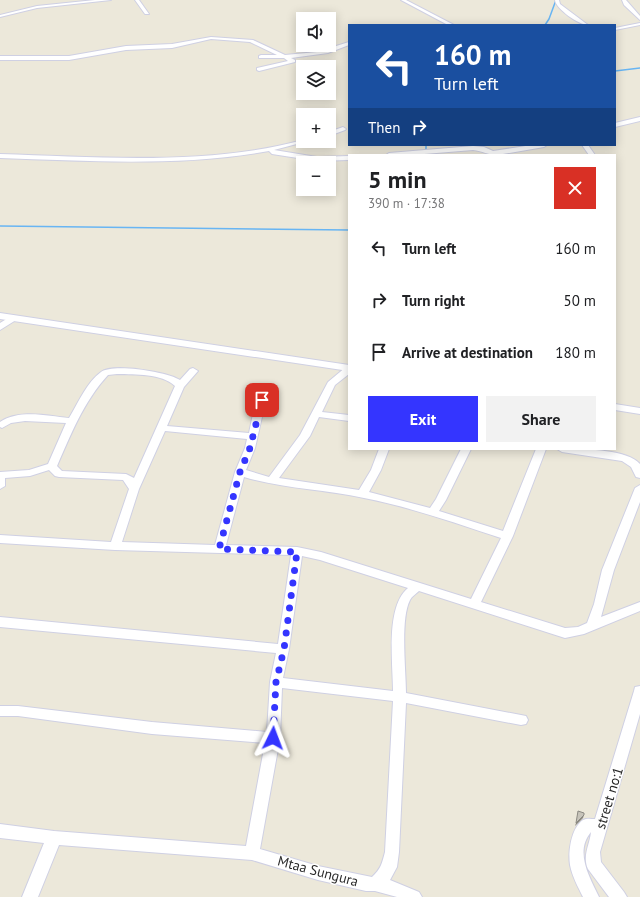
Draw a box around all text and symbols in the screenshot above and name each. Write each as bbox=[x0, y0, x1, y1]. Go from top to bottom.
map controls bbox=[296, 12, 336, 196]
button: sound bbox=[296, 12, 336, 52]
text: 160 m bbox=[434, 36, 511, 73]
icon: left bbox=[368, 40, 420, 92]
button: layers bbox=[296, 60, 336, 100]
text: Turn left bbox=[434, 72, 499, 95]
button: + bbox=[296, 108, 336, 148]
icon: right bbox=[408, 116, 430, 138]
text: Then bbox=[368, 118, 400, 137]
button: − bbox=[296, 156, 336, 196]
text: 5 min bbox=[368, 164, 427, 195]
button: close bbox=[554, 167, 596, 209]
text: 390 m · 17:38 bbox=[368, 195, 445, 212]
icon: left bbox=[368, 237, 390, 259]
text: Turn left bbox=[402, 239, 456, 258]
text: 160 m bbox=[555, 239, 596, 258]
icon: right bbox=[368, 289, 390, 311]
text: Turn right bbox=[402, 291, 465, 310]
text: 50 m bbox=[563, 291, 596, 310]
icon: arrive bbox=[368, 341, 390, 363]
text: Arrive at destination bbox=[402, 343, 533, 362]
text: 180 m bbox=[555, 343, 596, 362]
pin bbox=[245, 383, 279, 417]
icon: arrive bbox=[251, 389, 273, 411]
button: Exit bbox=[368, 396, 478, 442]
button: Share bbox=[486, 396, 596, 442]
position arrow bbox=[252, 717, 294, 759]
street label: street no:1 bbox=[591, 765, 627, 831]
street label: Mtaa Sungura bbox=[276, 852, 360, 890]

